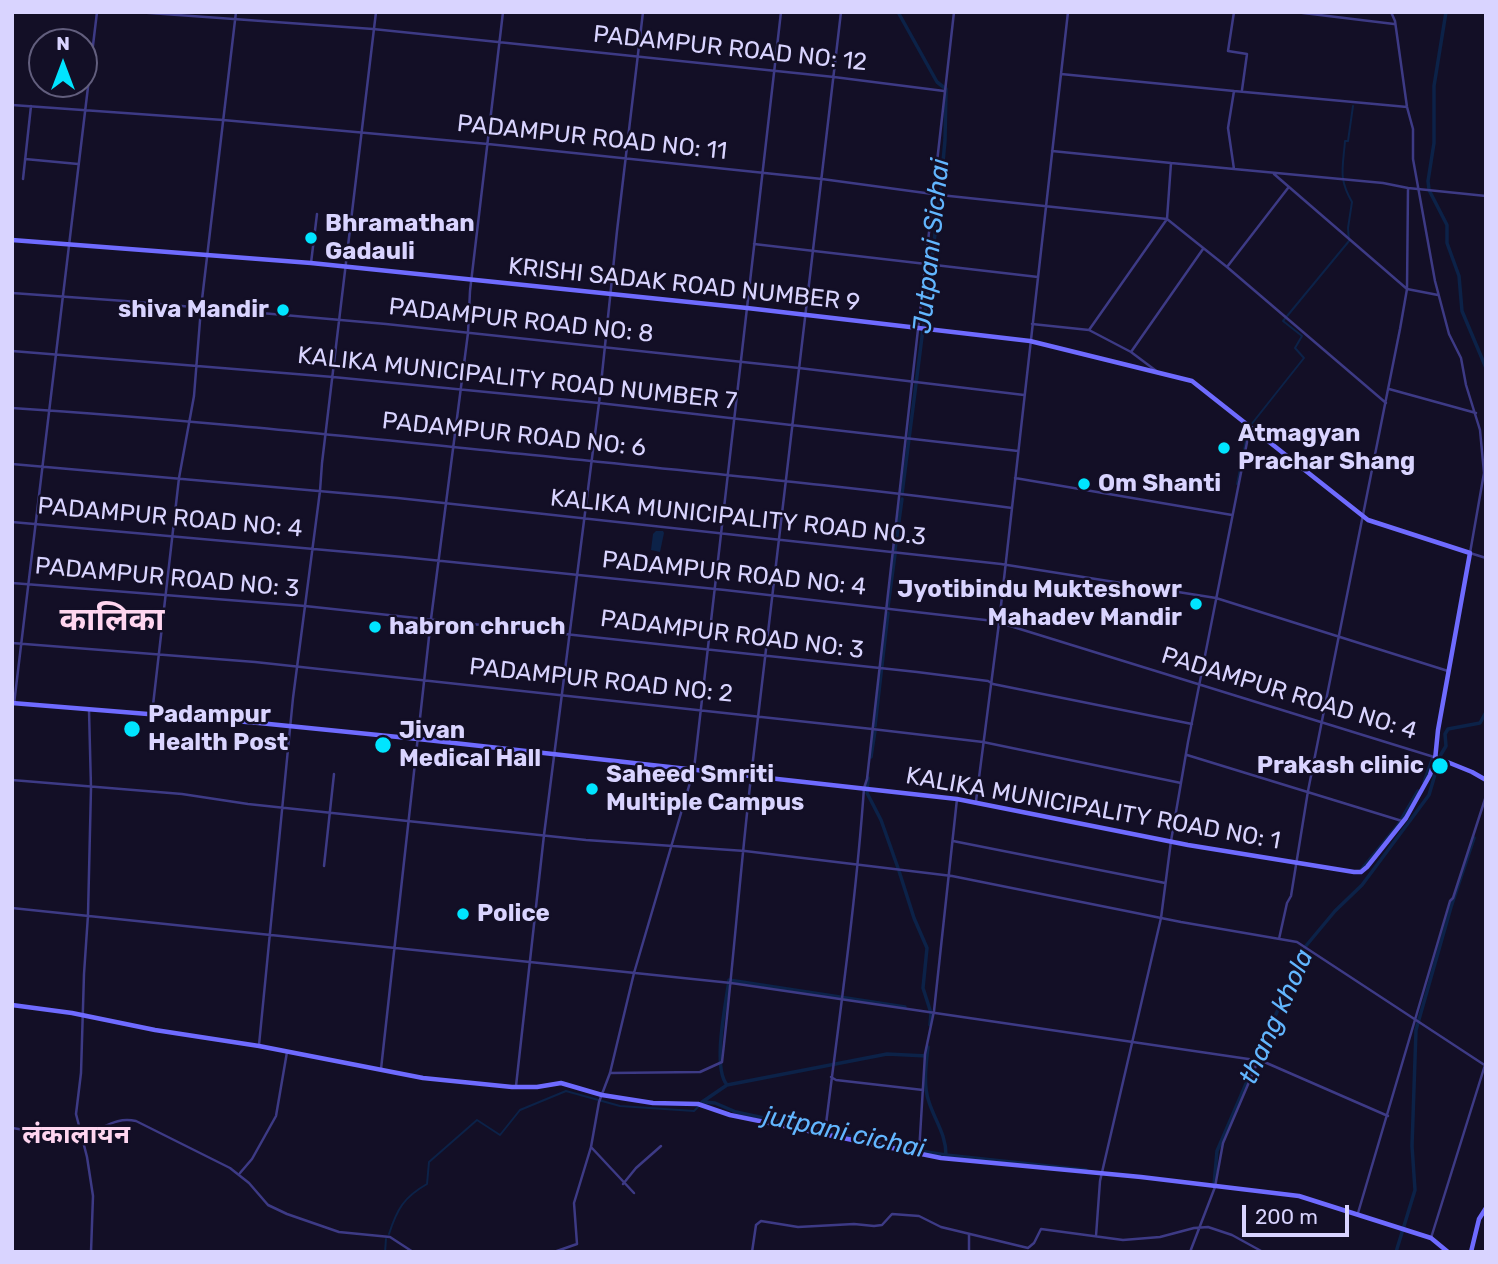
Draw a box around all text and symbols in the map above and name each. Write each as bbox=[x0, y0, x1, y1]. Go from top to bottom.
street label: PADAMPUR ROAD NO: 12 bbox=[592, 20, 868, 78]
north arrow bbox=[28, 28, 98, 98]
text: N bbox=[56, 32, 70, 55]
street label: PADAMPUR ROAD NO: 11 bbox=[456, 109, 728, 167]
water label: Jutpani Sichai bbox=[907, 157, 957, 335]
place label: Bhramathan Gadauli bbox=[325, 210, 475, 266]
marker: Bhramathan Gadauli bbox=[303, 230, 319, 246]
street label: KRISHI SADAK ROAD NUMBER 9 bbox=[507, 252, 861, 318]
street label: PADAMPUR ROAD NO: 8 bbox=[387, 293, 655, 349]
place label: shiva Mandir bbox=[118, 296, 269, 324]
marker: shiva Mandir bbox=[275, 302, 291, 318]
street label: KALIKA MUNICIPALITY ROAD NUMBER 7 bbox=[296, 342, 738, 416]
street label: PADAMPUR ROAD NO: 6 bbox=[381, 407, 647, 463]
place label: Atmagyan Prachar Shang bbox=[1238, 420, 1415, 476]
marker: Atmagyan Prachar Shang bbox=[1216, 440, 1232, 456]
place label: Om Shanti bbox=[1098, 470, 1221, 498]
marker: Om Shanti bbox=[1076, 476, 1092, 492]
street label: KALIKA MUNICIPALITY ROAD NO.3 bbox=[549, 484, 927, 552]
street label: PADAMPUR ROAD NO: 4 bbox=[36, 492, 304, 544]
street label: PADAMPUR ROAD NO: 4 bbox=[600, 546, 868, 602]
street label: PADAMPUR ROAD NO: 3 bbox=[34, 552, 300, 604]
place label: Jyotibindu Mukteshowr Mahadev Mandir bbox=[897, 576, 1182, 632]
marker: Jyotibindu Mukteshowr Mahadev Mandir bbox=[1188, 596, 1204, 612]
district label: कालिका bbox=[60, 602, 164, 640]
street label: PADAMPUR ROAD NO: 3 bbox=[599, 605, 865, 665]
place label: habron chruch bbox=[389, 613, 566, 641]
marker: habron chruch bbox=[367, 619, 383, 635]
street label: PADAMPUR ROAD NO: 4 bbox=[1158, 641, 1420, 747]
street label: PADAMPUR ROAD NO: 2 bbox=[468, 653, 734, 709]
place label: Padampur Health Post bbox=[148, 701, 288, 757]
place label: Jivan Medical Hall bbox=[399, 717, 541, 773]
marker: Padampur Health Post bbox=[122, 719, 142, 739]
marker: Jivan Medical Hall bbox=[373, 735, 393, 755]
place label: Prakash clinic bbox=[1257, 752, 1424, 780]
marker: Prakash clinic bbox=[1430, 756, 1450, 776]
place label: Saheed Smriti Multiple Campus bbox=[606, 761, 804, 817]
street label: KALIKA MUNICIPALITY ROAD NO: 1 bbox=[903, 762, 1283, 856]
marker: Saheed Smriti Multiple Campus bbox=[584, 781, 600, 797]
place label: Police bbox=[477, 900, 550, 928]
marker: Police bbox=[455, 906, 471, 922]
water label: thang khola bbox=[1233, 945, 1321, 1089]
water label: jutpani cichai bbox=[761, 1101, 927, 1165]
district label: लंकालायन bbox=[22, 1119, 130, 1151]
scale bar bbox=[1246, 1190, 1353, 1234]
text: 200 m bbox=[1255, 1204, 1318, 1229]

